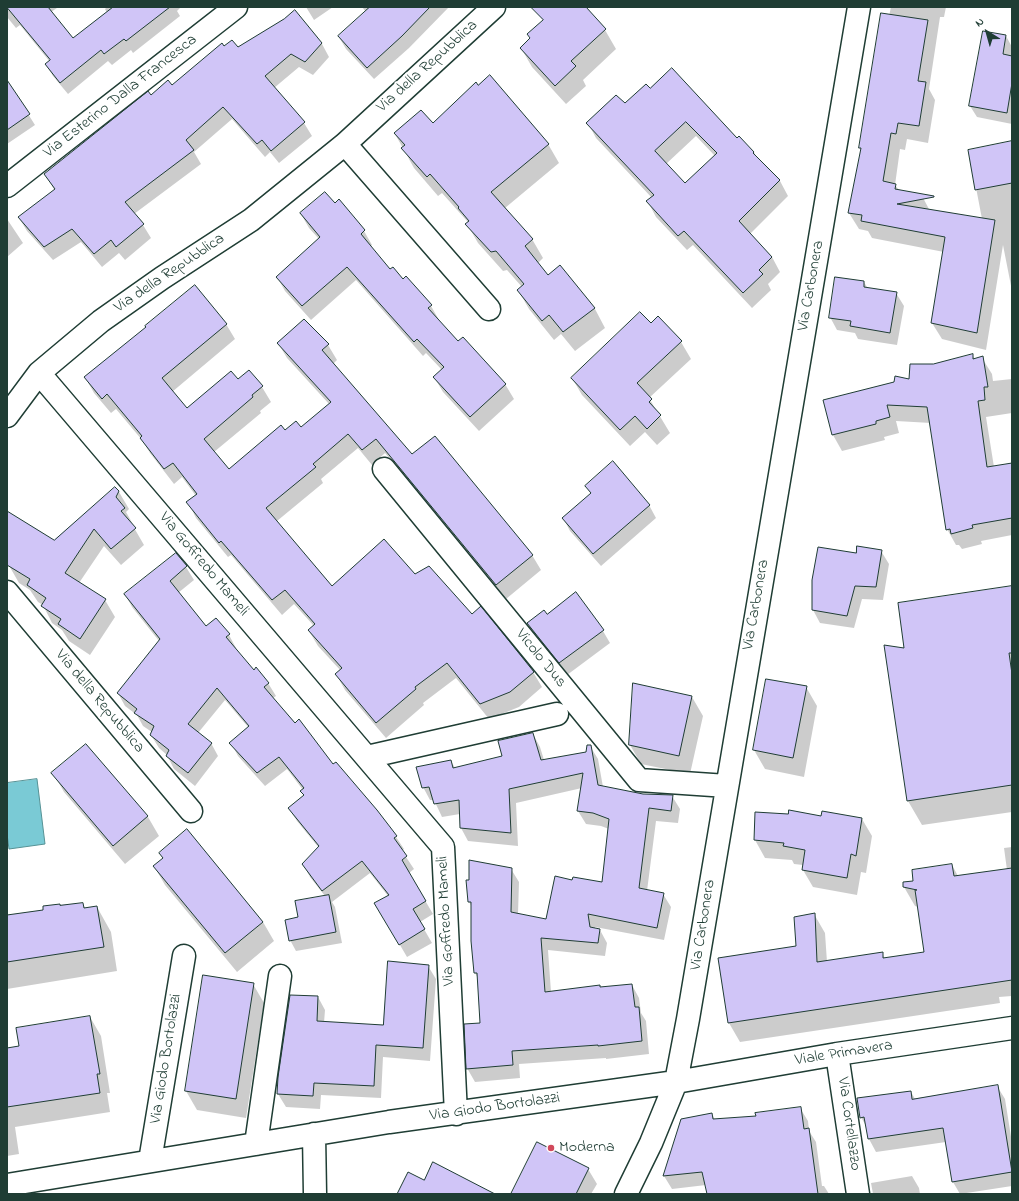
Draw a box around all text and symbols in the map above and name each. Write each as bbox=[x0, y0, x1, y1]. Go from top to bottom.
north arrow bbox=[967, 12, 1007, 52]
text: N bbox=[972, 14, 988, 31]
street label: Via della Repubblica bbox=[374, 17, 482, 117]
street label: Via Esterino Dalla Francesca bbox=[40, 31, 202, 163]
street label: Via della Repubblica bbox=[111, 230, 229, 318]
street label: Via Carbonera bbox=[795, 239, 829, 333]
street label: Via Goffredo Mameli bbox=[154, 509, 252, 621]
street label: Via Carbonera bbox=[740, 558, 774, 652]
street label: Vicolo Dus bbox=[510, 626, 570, 692]
street label: Via della Repubblica bbox=[50, 646, 148, 758]
street label: Via Goffredo Mameli bbox=[434, 856, 460, 986]
street label: Via Carbonera bbox=[687, 878, 721, 972]
street label: Via Giodo Bortolazzi bbox=[147, 993, 187, 1125]
street label: Viale Primavera bbox=[794, 1037, 894, 1071]
street label: Via Cortellazzo bbox=[832, 1076, 864, 1172]
street label: Via Giodo Bortolazzi bbox=[429, 1089, 561, 1127]
place label: Moderna bbox=[559, 1138, 615, 1158]
marker: Moderna bbox=[546, 1143, 556, 1153]

